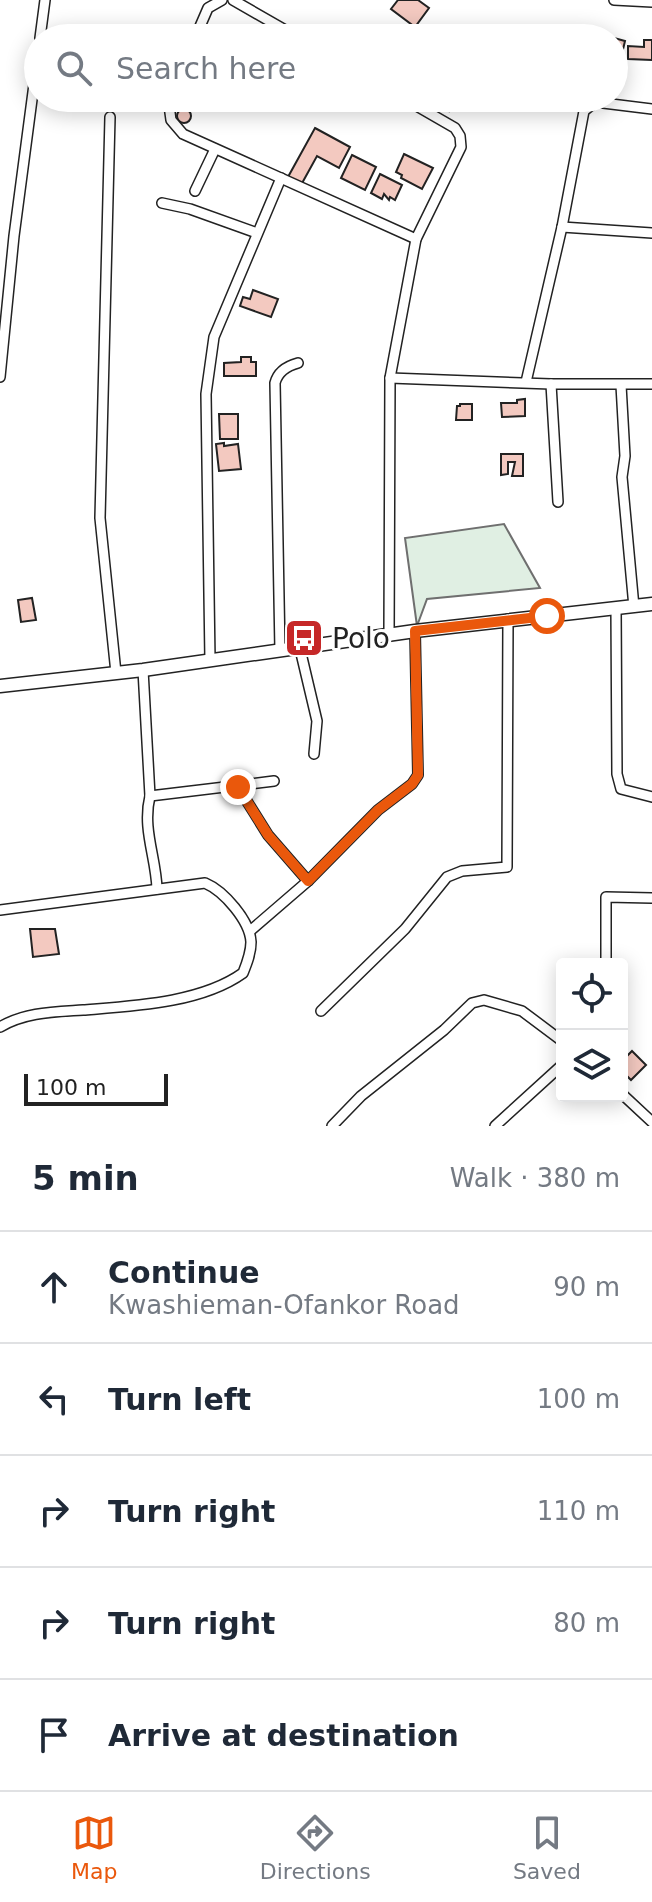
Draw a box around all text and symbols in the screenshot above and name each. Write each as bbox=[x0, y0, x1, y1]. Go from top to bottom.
search box bbox=[24, 24, 628, 112]
icon: search bbox=[52, 46, 96, 90]
text: Search here bbox=[116, 51, 296, 86]
route start bbox=[529, 598, 565, 634]
bus stop icon: Polo bbox=[283, 617, 325, 659]
place label: Polo bbox=[332, 622, 390, 655]
route end bbox=[220, 769, 256, 805]
map controls bbox=[556, 958, 628, 1102]
button: locate bbox=[556, 958, 628, 1030]
button: layers bbox=[556, 1030, 628, 1102]
scale bar bbox=[24, 1070, 168, 1106]
text: 100 m bbox=[36, 1075, 106, 1100]
text: 5 min bbox=[32, 1158, 139, 1198]
text: Walk · 380 m bbox=[450, 1163, 620, 1193]
text: Continue bbox=[108, 1255, 260, 1290]
icon: ahead bbox=[32, 1265, 76, 1309]
text: 90 m bbox=[553, 1272, 620, 1302]
text: Kwashieman-Ofankor Road bbox=[108, 1290, 460, 1320]
icon: left bbox=[32, 1377, 76, 1421]
text: Turn left bbox=[108, 1382, 251, 1417]
text: 100 m bbox=[537, 1384, 620, 1414]
icon: right bbox=[32, 1489, 76, 1533]
text: Turn right bbox=[108, 1494, 275, 1529]
text: 110 m bbox=[537, 1496, 620, 1526]
icon: right bbox=[32, 1601, 76, 1645]
text: Turn right bbox=[108, 1606, 275, 1641]
text: 80 m bbox=[553, 1608, 620, 1638]
icon: arrive bbox=[32, 1713, 76, 1757]
text: Arrive at destination bbox=[108, 1718, 459, 1753]
tab: Map bbox=[71, 1811, 118, 1884]
tab: Directions bbox=[260, 1811, 371, 1884]
tab: Saved bbox=[513, 1811, 581, 1884]

